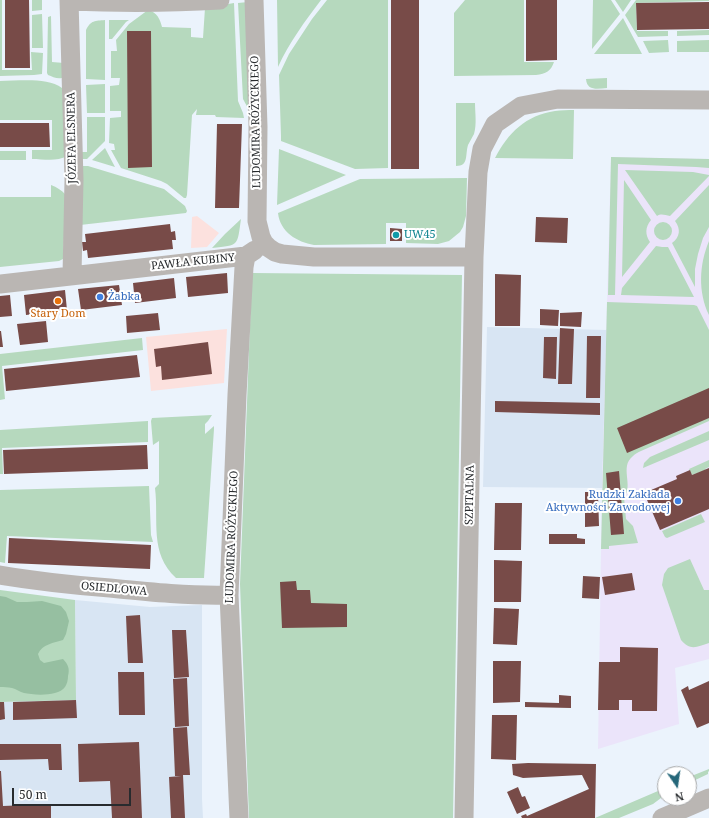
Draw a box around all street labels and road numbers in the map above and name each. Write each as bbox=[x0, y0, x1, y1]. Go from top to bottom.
street label: LUDOMIRA RÓŻYCKIEGO bbox=[248, 56, 264, 188]
street label: JÓZEFA ELSNERA bbox=[65, 92, 79, 184]
street label: PAWŁA KUBINY bbox=[150, 251, 236, 273]
street label: SZPITALNA bbox=[463, 465, 477, 525]
street label: LUDOMIRA RÓŻYCKIEGO bbox=[223, 470, 241, 604]
street label: OSIEDLOWA bbox=[80, 580, 148, 598]

